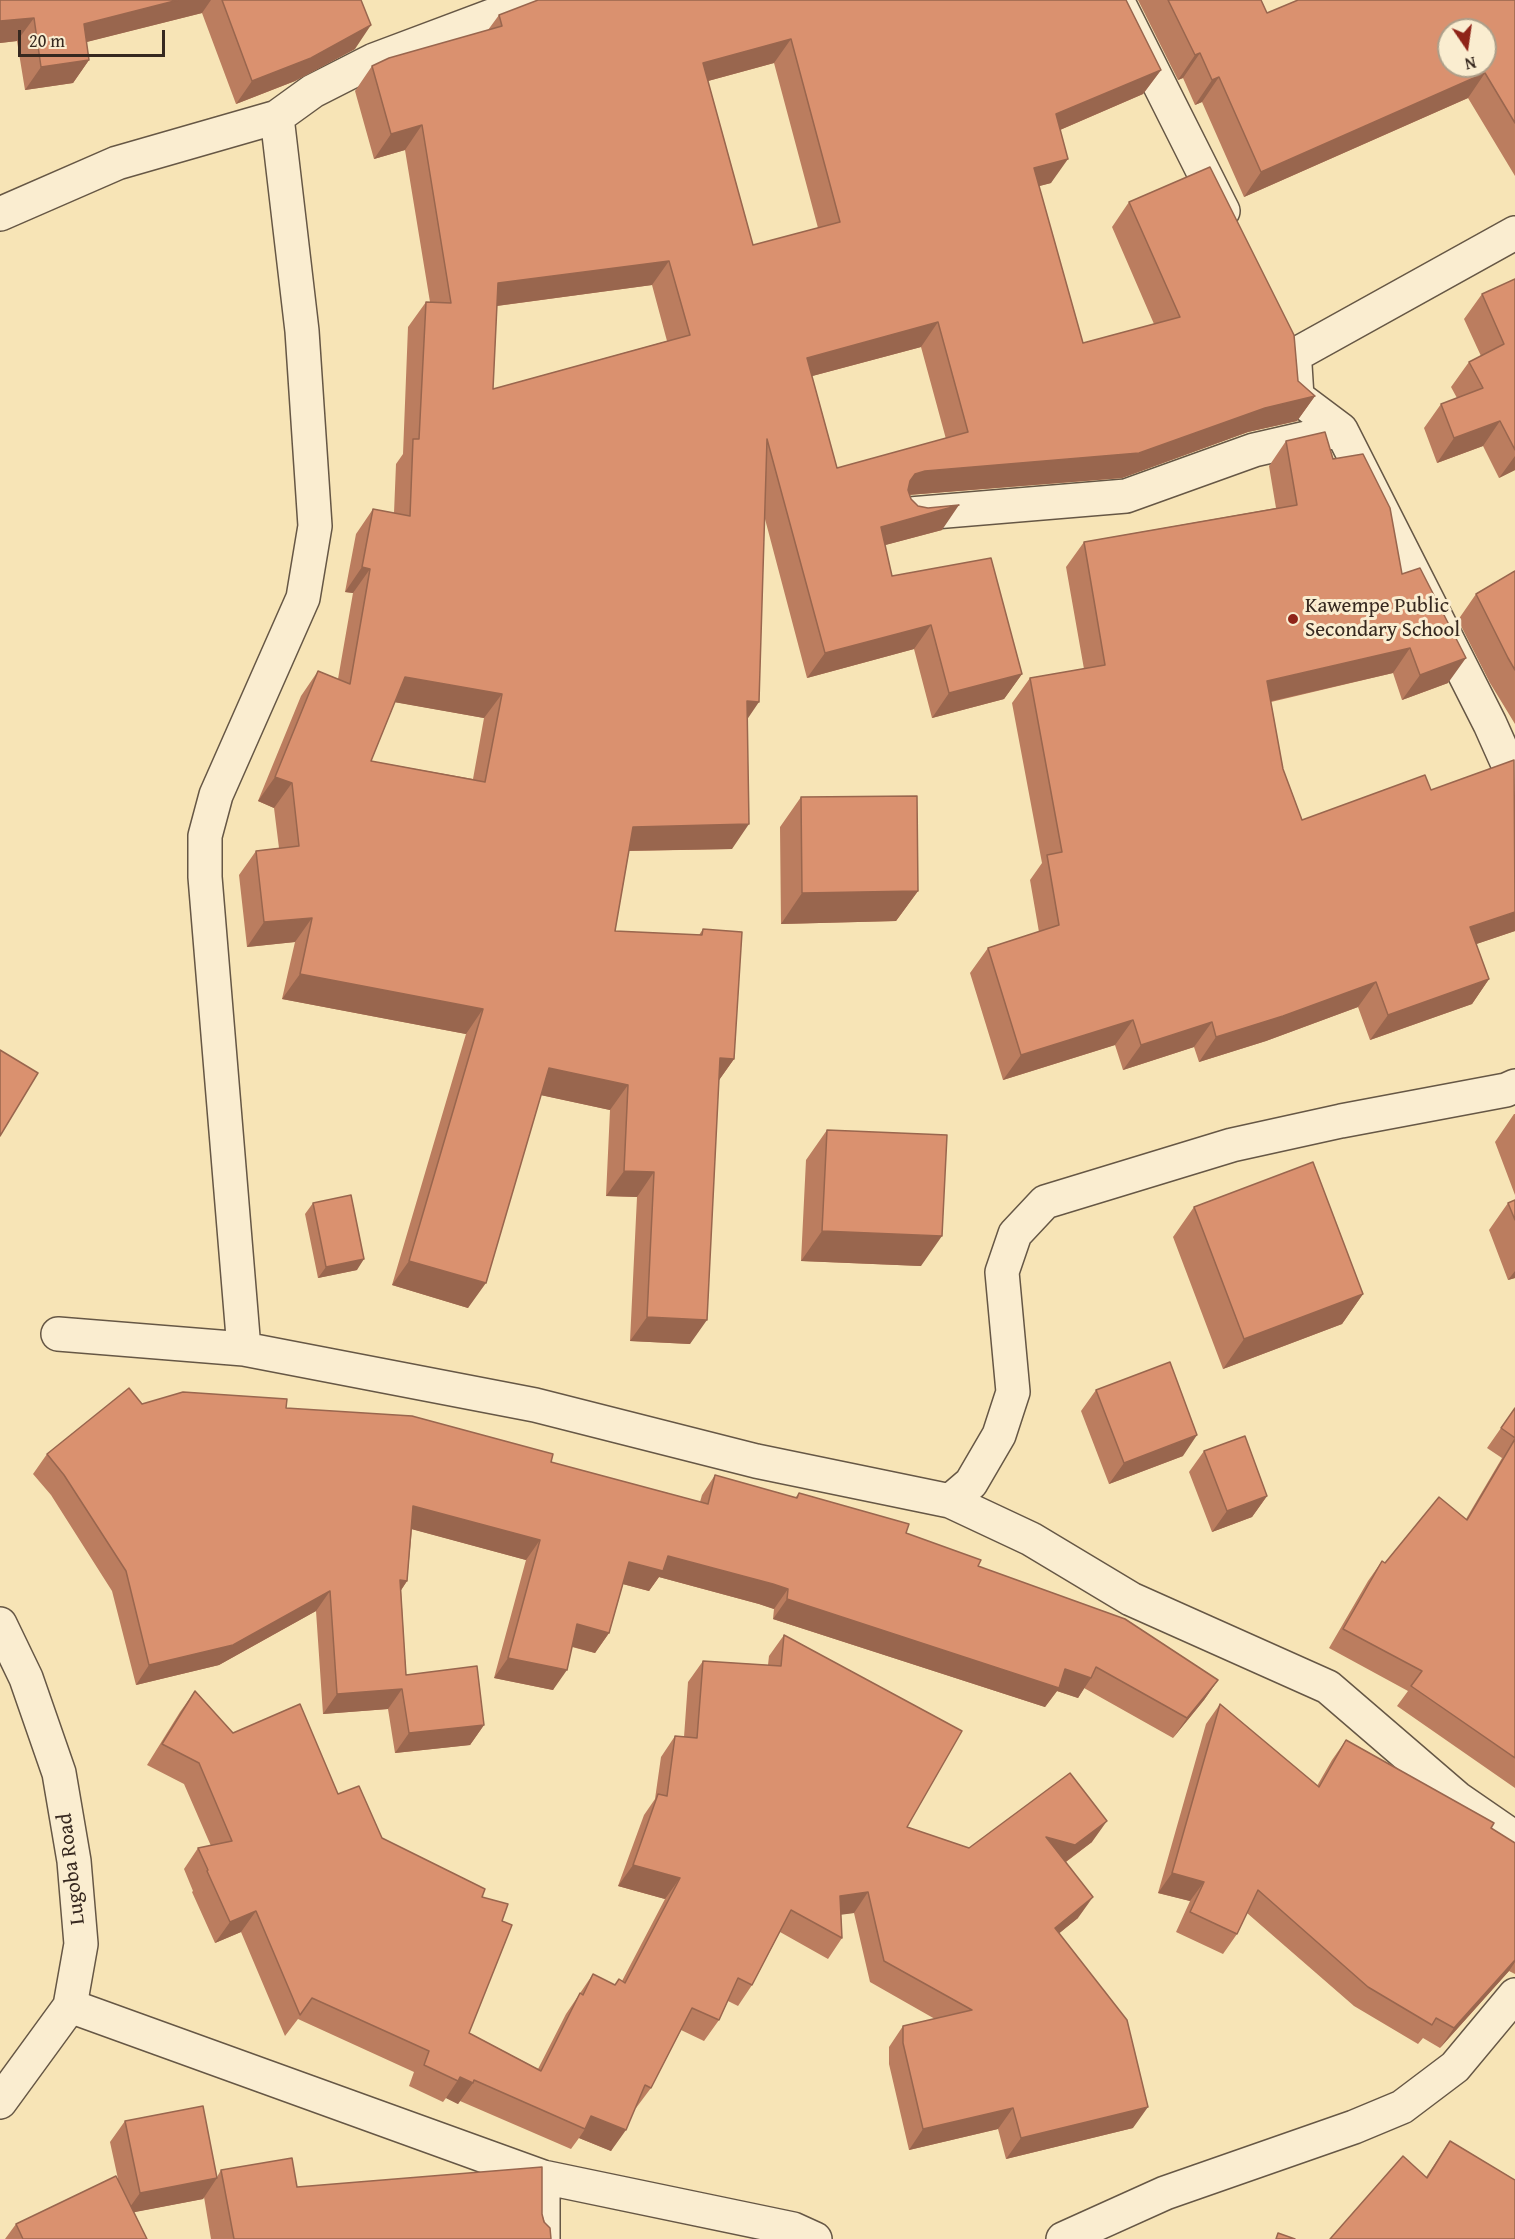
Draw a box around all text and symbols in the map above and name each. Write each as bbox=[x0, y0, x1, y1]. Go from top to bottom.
scale bar bbox=[21, 18, 168, 56]
north arrow bbox=[1437, 18, 1497, 78]
text: 20 m bbox=[29, 27, 65, 54]
text: N bbox=[1463, 51, 1479, 76]
place label: Kawempe Public Secondary School bbox=[1305, 594, 1460, 644]
marker: Kawempe Public Secondary School bbox=[1286, 612, 1300, 626]
street label: Lugoba Road bbox=[53, 1812, 91, 1926]

